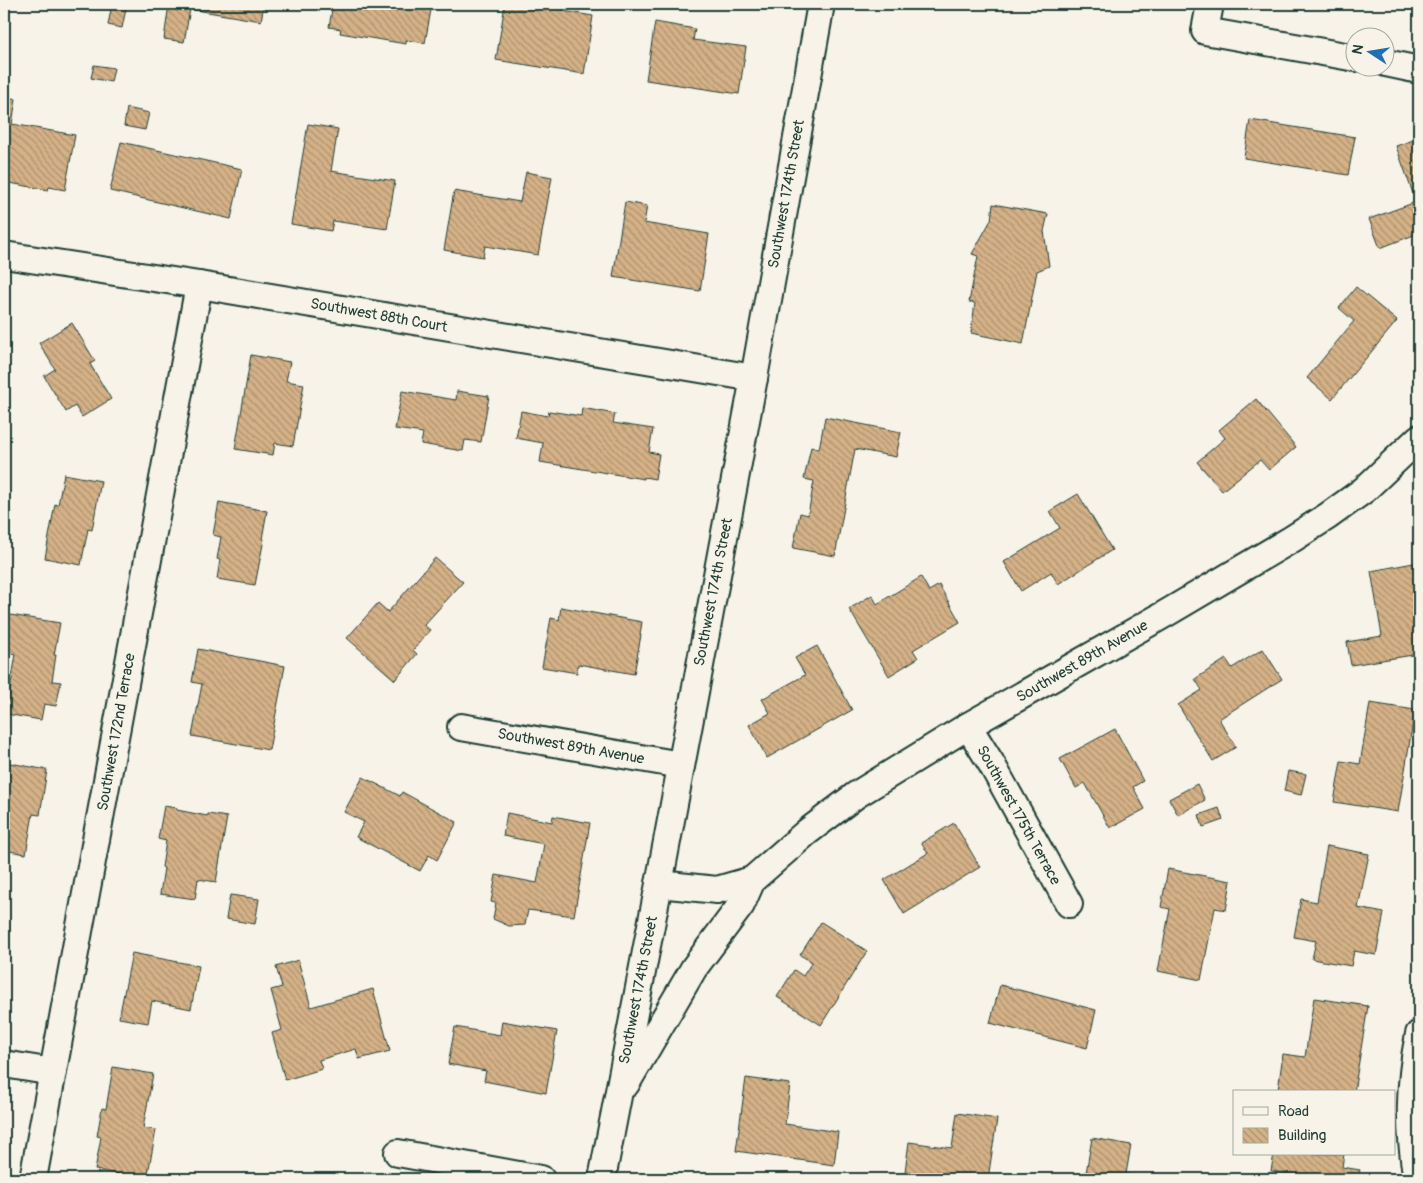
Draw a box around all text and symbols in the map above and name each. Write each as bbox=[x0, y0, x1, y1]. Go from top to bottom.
north arrow bbox=[1346, 28, 1396, 78]
text: N bbox=[1348, 43, 1367, 56]
street label: Southwest 174th Street bbox=[764, 117, 809, 270]
street label: Southwest 88th Court bbox=[309, 294, 450, 337]
street label: Southwest 174th Street bbox=[690, 515, 737, 668]
street label: Southwest 89th Avenue bbox=[1013, 616, 1152, 707]
street label: Southwest 172nd Terrace bbox=[93, 651, 140, 812]
street label: Southwest 89th Avenue bbox=[496, 724, 646, 769]
street label: Southwest 175th Terrace bbox=[972, 742, 1065, 889]
street label: Southwest 174th Street bbox=[615, 913, 662, 1066]
legend bbox=[1233, 1090, 1396, 1156]
text: Road bbox=[1278, 1102, 1309, 1121]
text: Building bbox=[1278, 1126, 1326, 1145]

